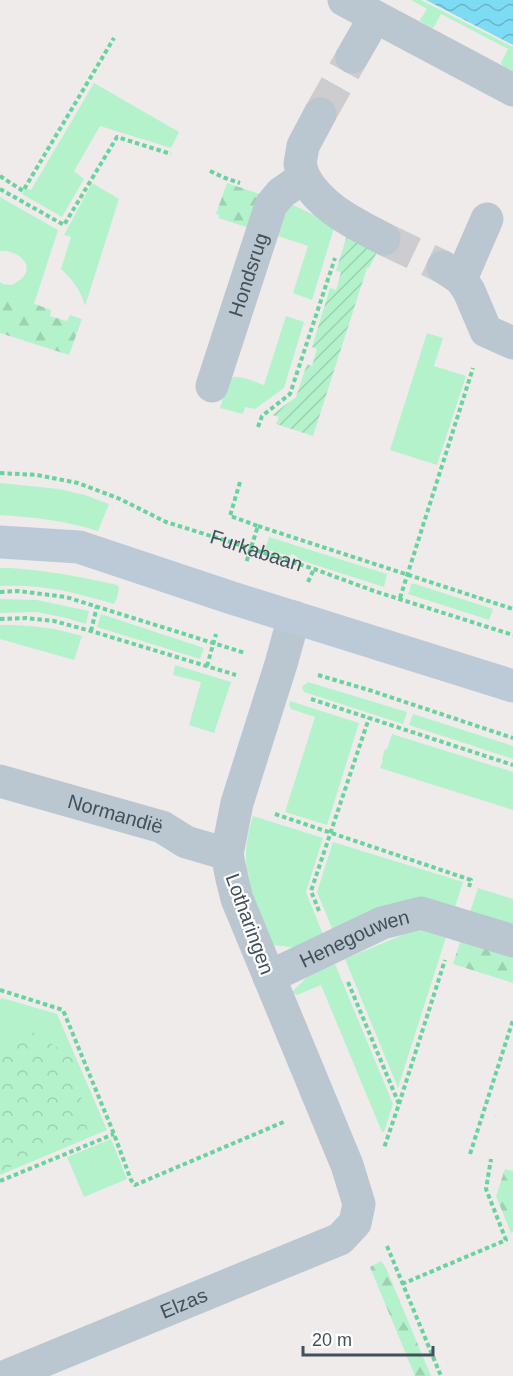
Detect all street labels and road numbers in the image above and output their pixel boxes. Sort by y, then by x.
street label: Hondsrug [224,230,272,319]
street label: Furkabaan [208,525,305,576]
street label: Normandië [65,790,166,838]
street label: Lotharingen [222,871,278,977]
street label: Henegouwen [296,905,412,972]
street label: Elzas [157,1284,210,1323]

